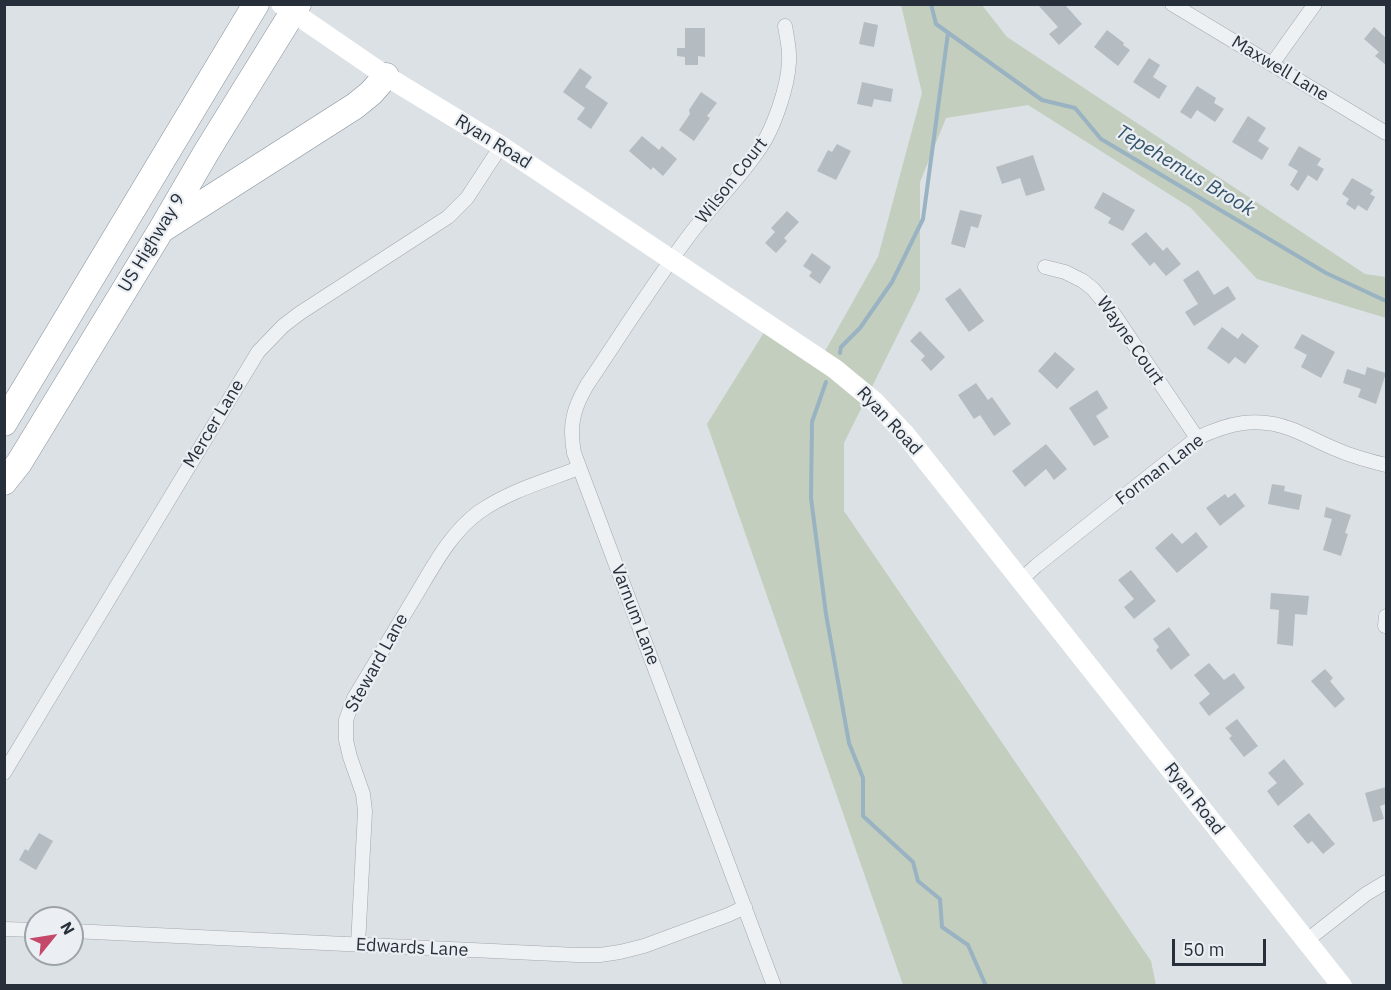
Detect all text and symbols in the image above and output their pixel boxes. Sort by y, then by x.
street label: Maxwell Lane [1227,32,1333,106]
street label: Ryan Road [451,110,535,174]
water label: Tepehemus Brook [1111,120,1259,222]
street label: Wilson Court [692,134,772,228]
street label: US Highway 9 [114,190,190,296]
street label: Wayne Court [1092,293,1168,389]
street label: Mercer Lane [179,376,249,472]
street label: Ryan Road [852,382,926,460]
street label: Forman Lane [1112,430,1208,510]
street label: Varnum Lane [606,562,664,668]
street label: Steward Lane [341,610,413,716]
street label: Ryan Road [1159,759,1229,839]
north arrow [24,906,84,966]
text: N [56,918,79,938]
scale bar [1175,927,1270,965]
street label: Edwards Lane [355,934,469,962]
text: 50 m [1183,938,1225,961]

